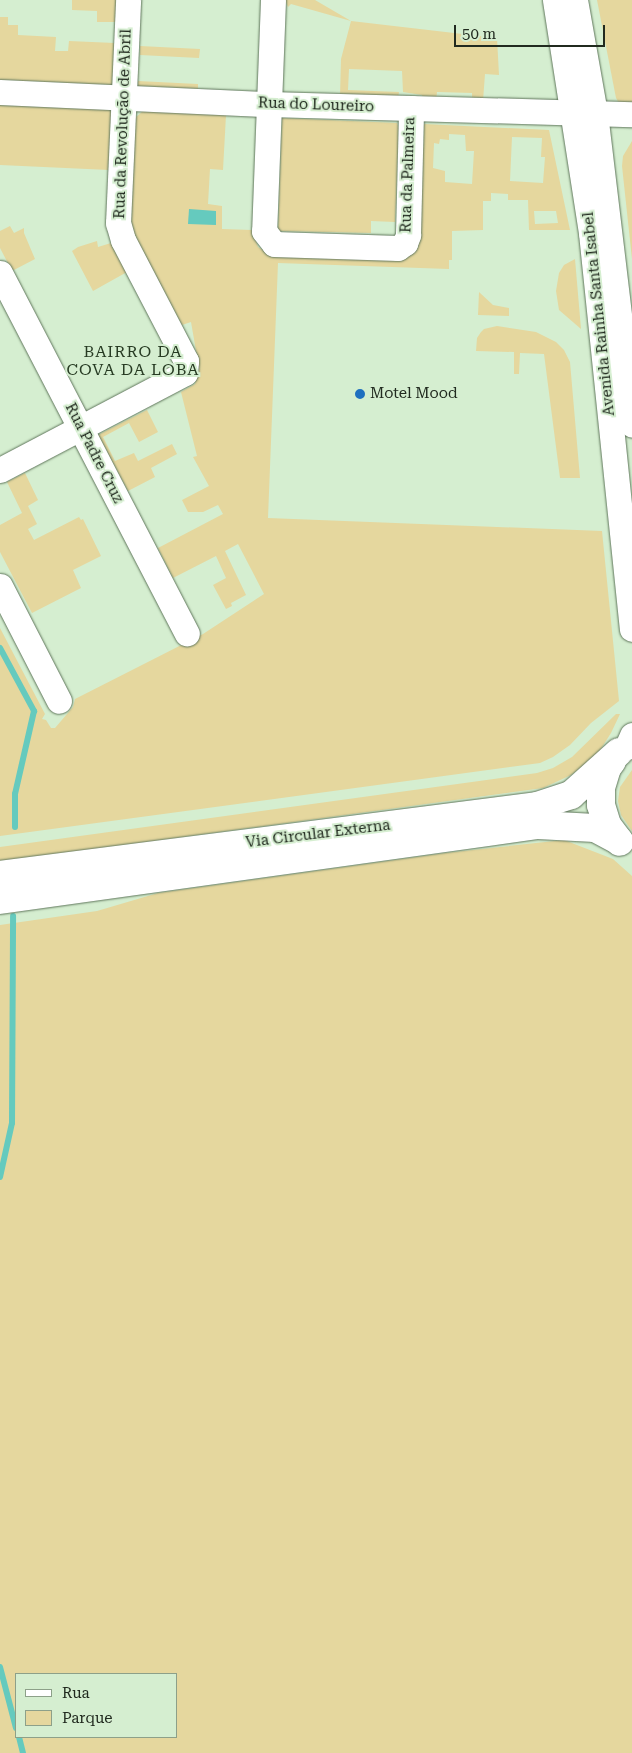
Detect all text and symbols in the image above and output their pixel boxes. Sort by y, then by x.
scale bar [457,15,608,47]
text: 50 m [462,25,496,43]
street label: Rua da Revolução de Abril [111,29,135,219]
street label: Rua do Loureiro [258,94,374,116]
street label: Rua da Palmeira [397,117,419,233]
street label: Avenida Rainha Santa Isabel [579,211,619,417]
district label: BAIRRO DA COVA DA LOBA [65,342,201,380]
place label: Motel Mood [370,385,457,403]
marker: Motel Mood [354,388,366,400]
street label: Rua Padre Cruz [61,400,127,506]
street label: Via Circular Externa [245,816,391,852]
legend [15,1673,178,1738]
text: Rua [62,1684,90,1702]
text: Parque [62,1709,113,1727]

